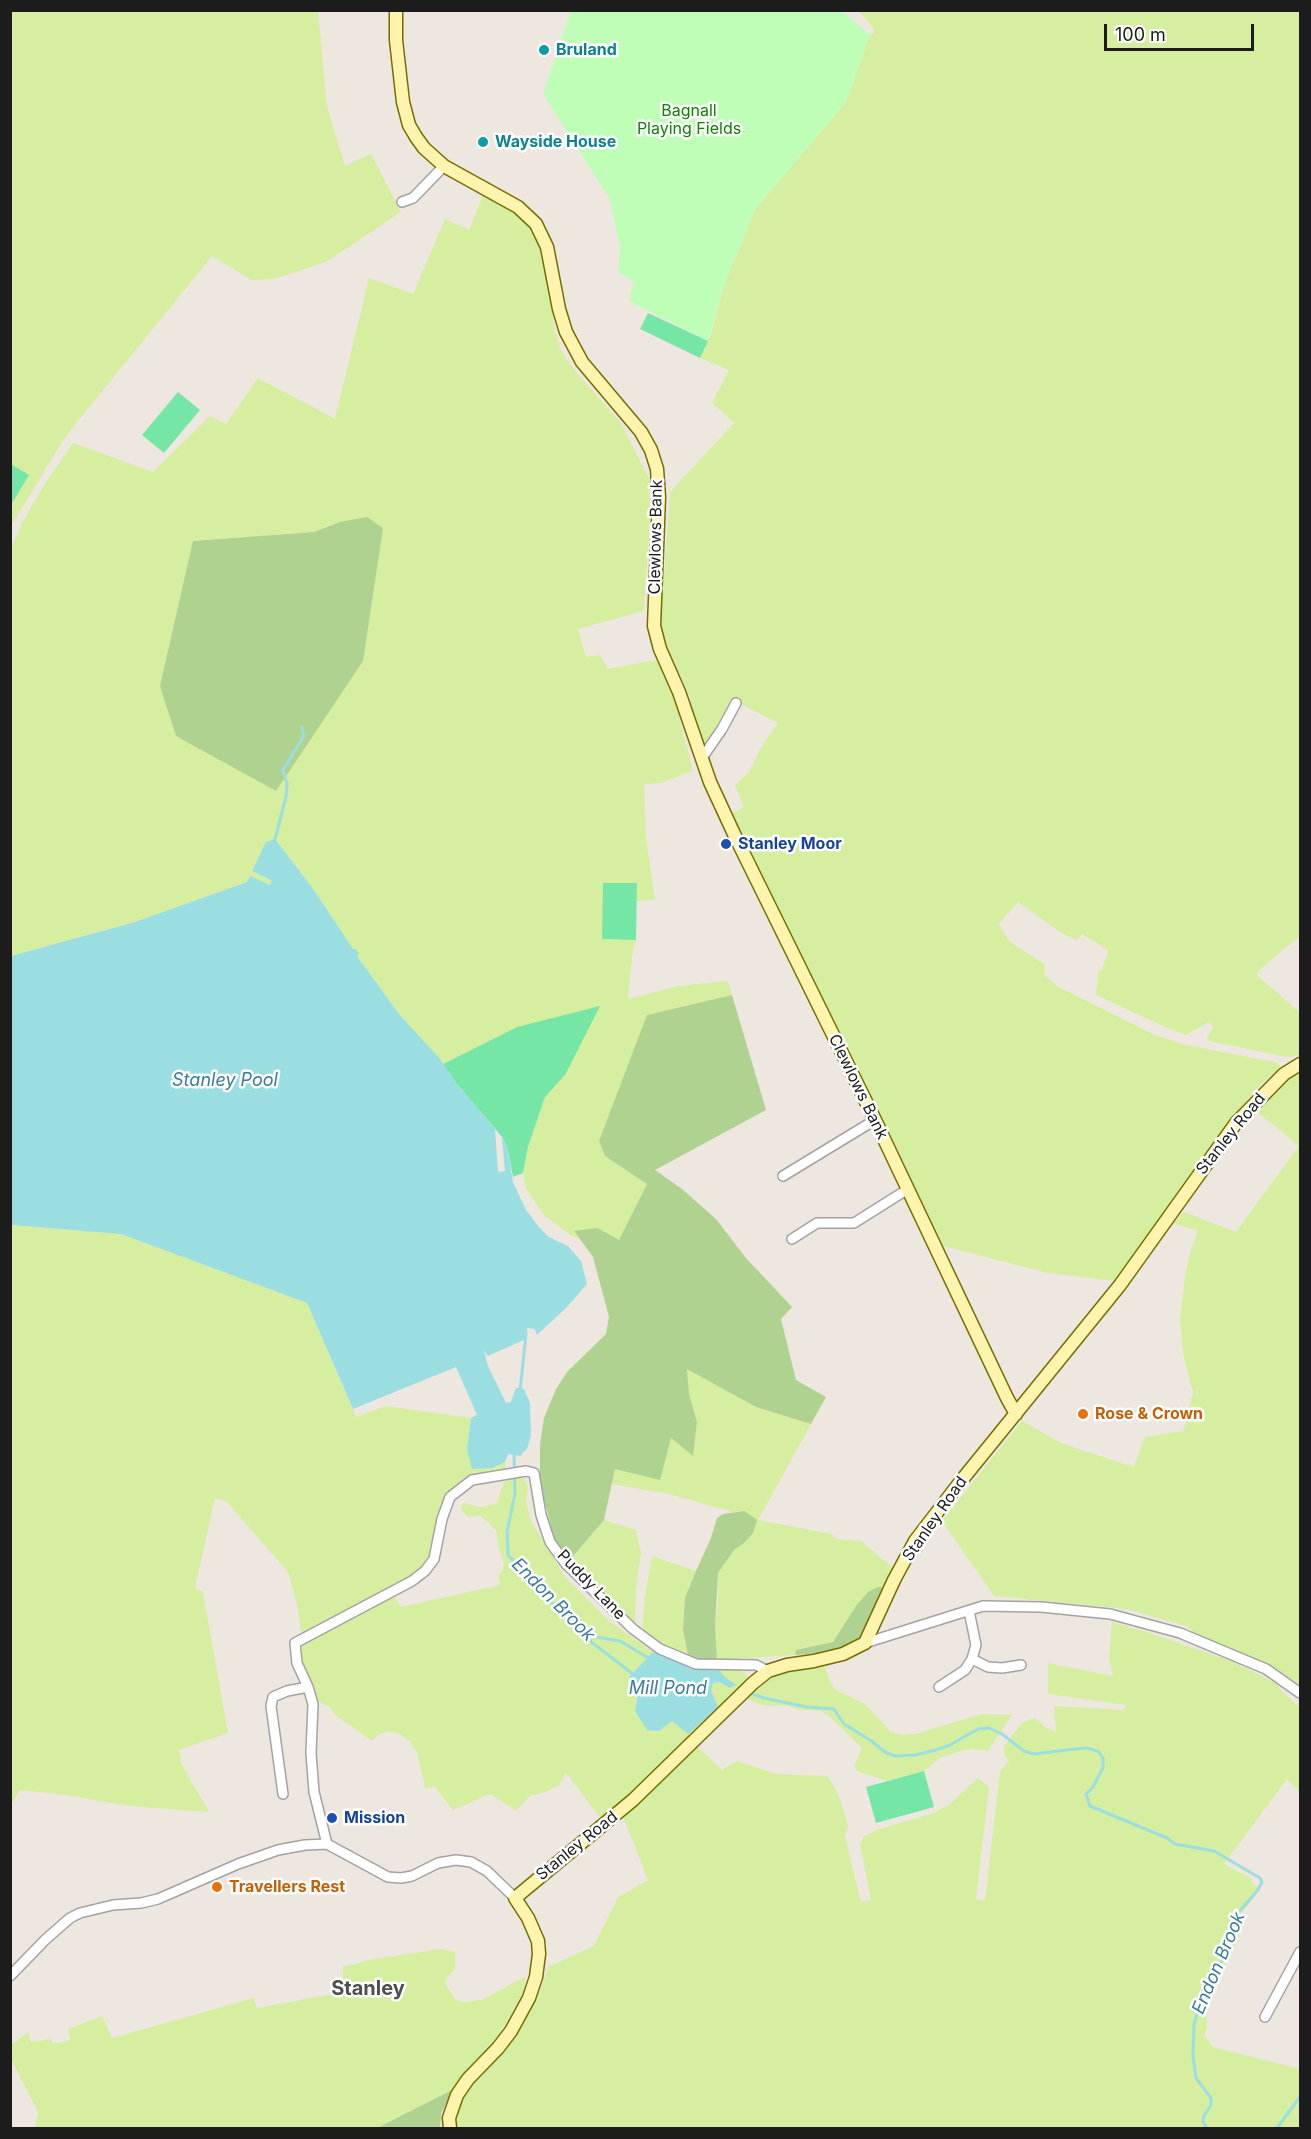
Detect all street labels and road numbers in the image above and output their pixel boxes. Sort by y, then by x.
street label: Clewlows Bank [645,480,667,594]
street label: Clewlows Bank [824,1031,892,1143]
street label: Stanley Road [1192,1089,1270,1179]
street label: Stanley Road [899,1473,971,1565]
street label: Puddy Lane [553,1546,629,1624]
street label: Stanley Road [532,1807,622,1885]

